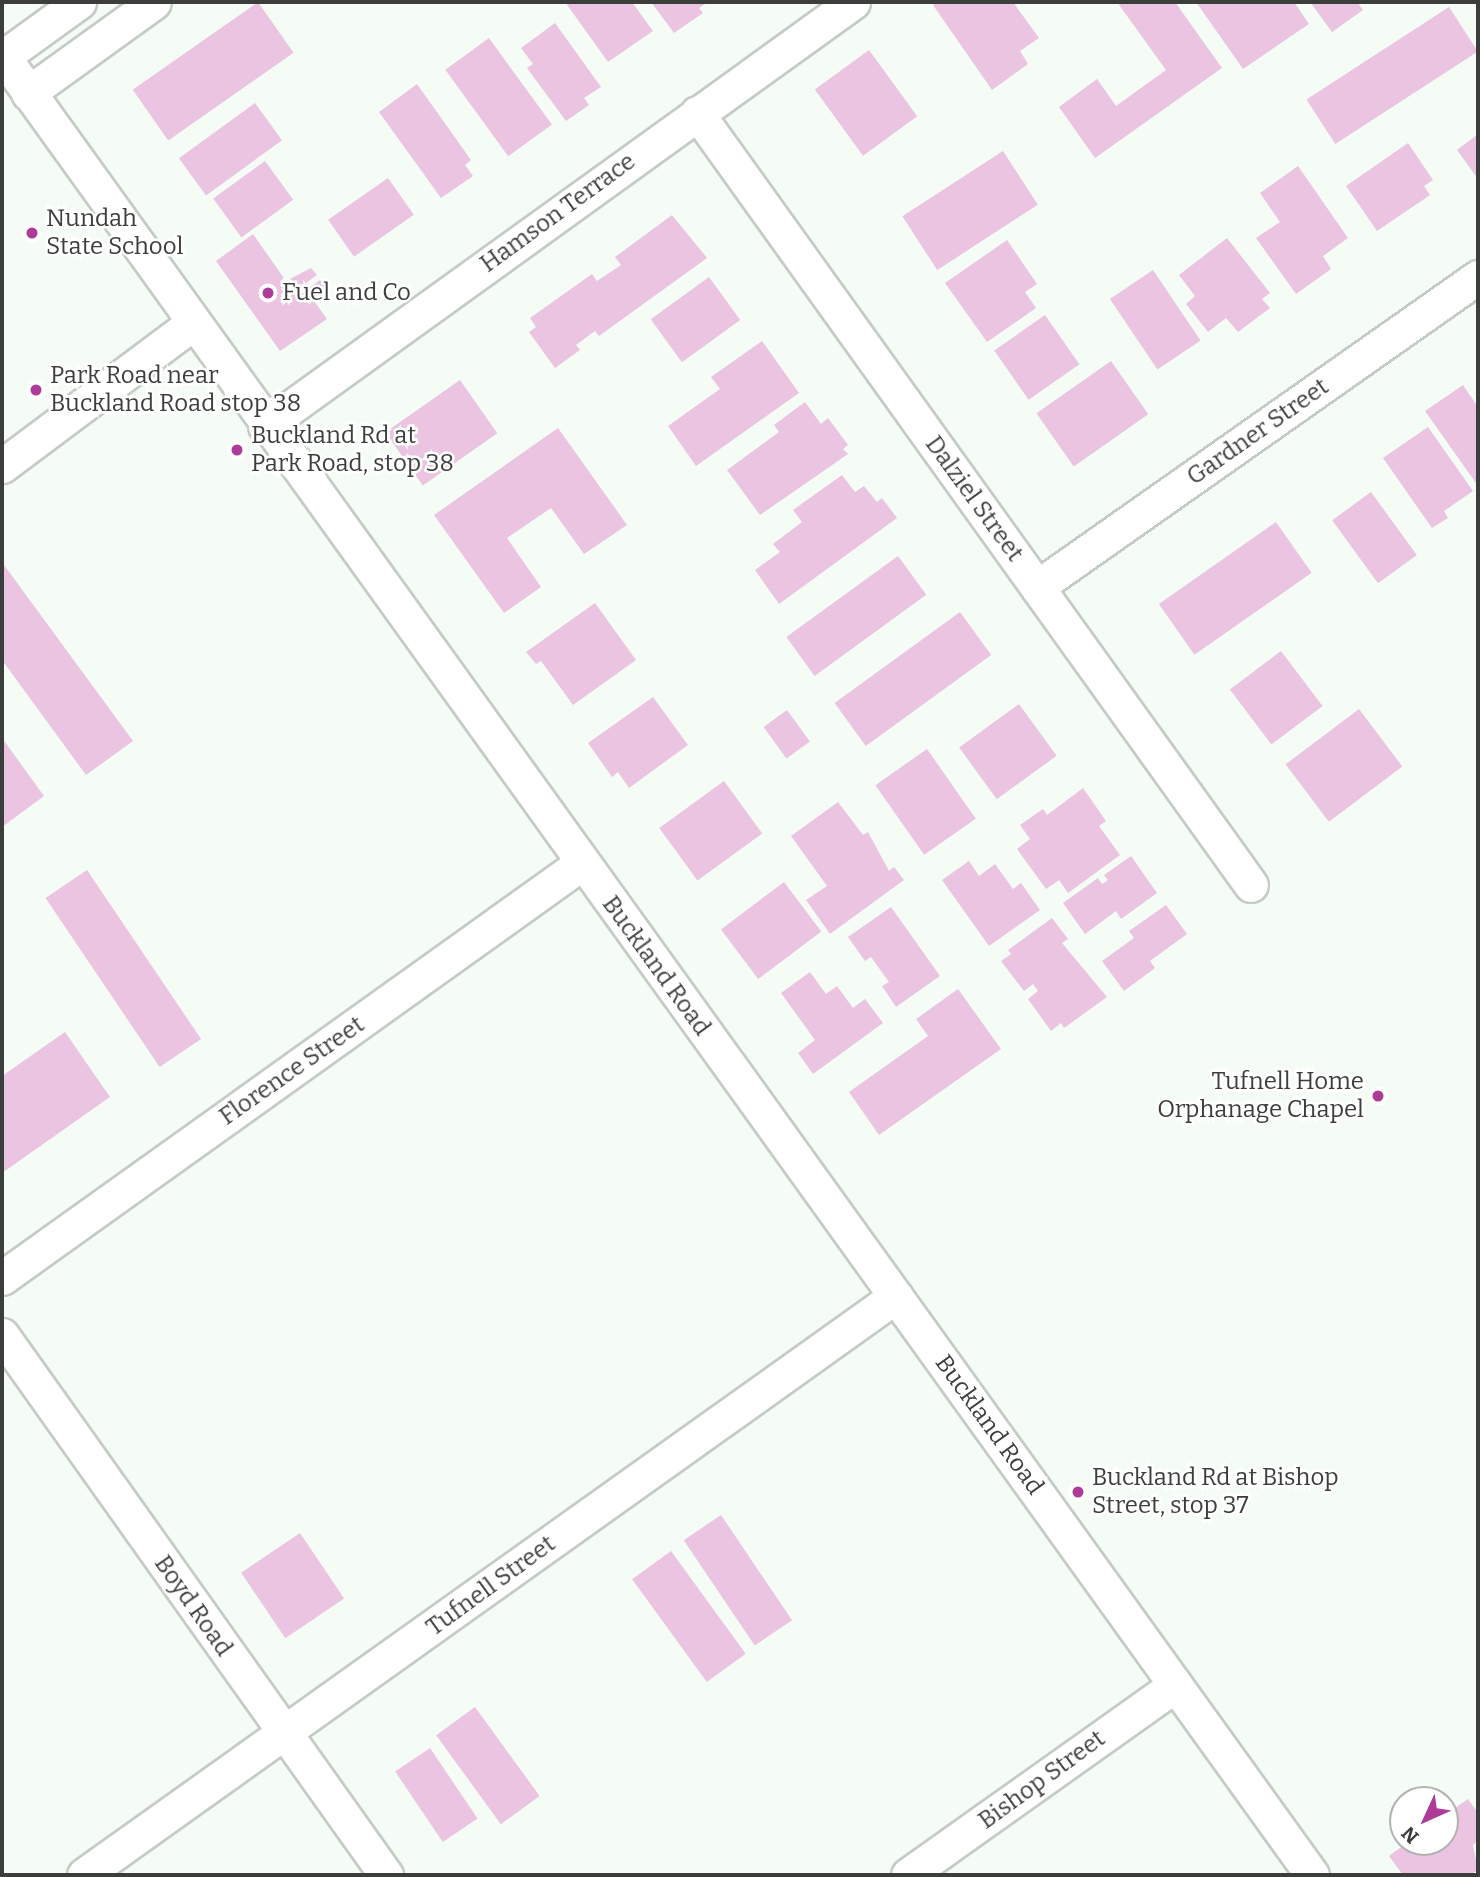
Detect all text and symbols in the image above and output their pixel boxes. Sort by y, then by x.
street label: Hamson Terrace [475,147,641,279]
place label: Nundah State School [46,205,183,261]
marker: Nundah State School [24,225,40,241]
place label: Fuel and Co [282,279,411,307]
marker: Fuel and Co [260,285,276,301]
place label: Park Road near Buckland Road stop 38 [50,362,301,418]
street label: Gardner Street [1182,373,1334,491]
marker: Park Road near Buckland Road stop 38 [28,382,44,398]
place label: Buckland Rd at Park Road, stop 38 [251,422,454,478]
street label: Dalziel Street [919,431,1029,567]
marker: Buckland Rd at Park Road, stop 38 [229,442,245,458]
street label: Buckland Road [596,891,716,1041]
street label: Florence Street [214,1011,370,1131]
place label: Tufnell Home Orphanage Chapel [1157,1068,1364,1124]
marker: Tufnell Home Orphanage Chapel [1370,1088,1386,1104]
street label: Buckland Road [929,1350,1049,1500]
place label: Buckland Rd at Bishop Street, stop 37 [1092,1464,1339,1520]
marker: Buckland Rd at Bishop Street, stop 37 [1070,1484,1086,1500]
street label: Tufnell Street [421,1530,561,1642]
street label: Boyd Road [148,1550,238,1662]
street label: Bishop Street [973,1724,1111,1836]
north arrow [1389,1786,1459,1856]
text: N [1397,1821,1424,1848]

